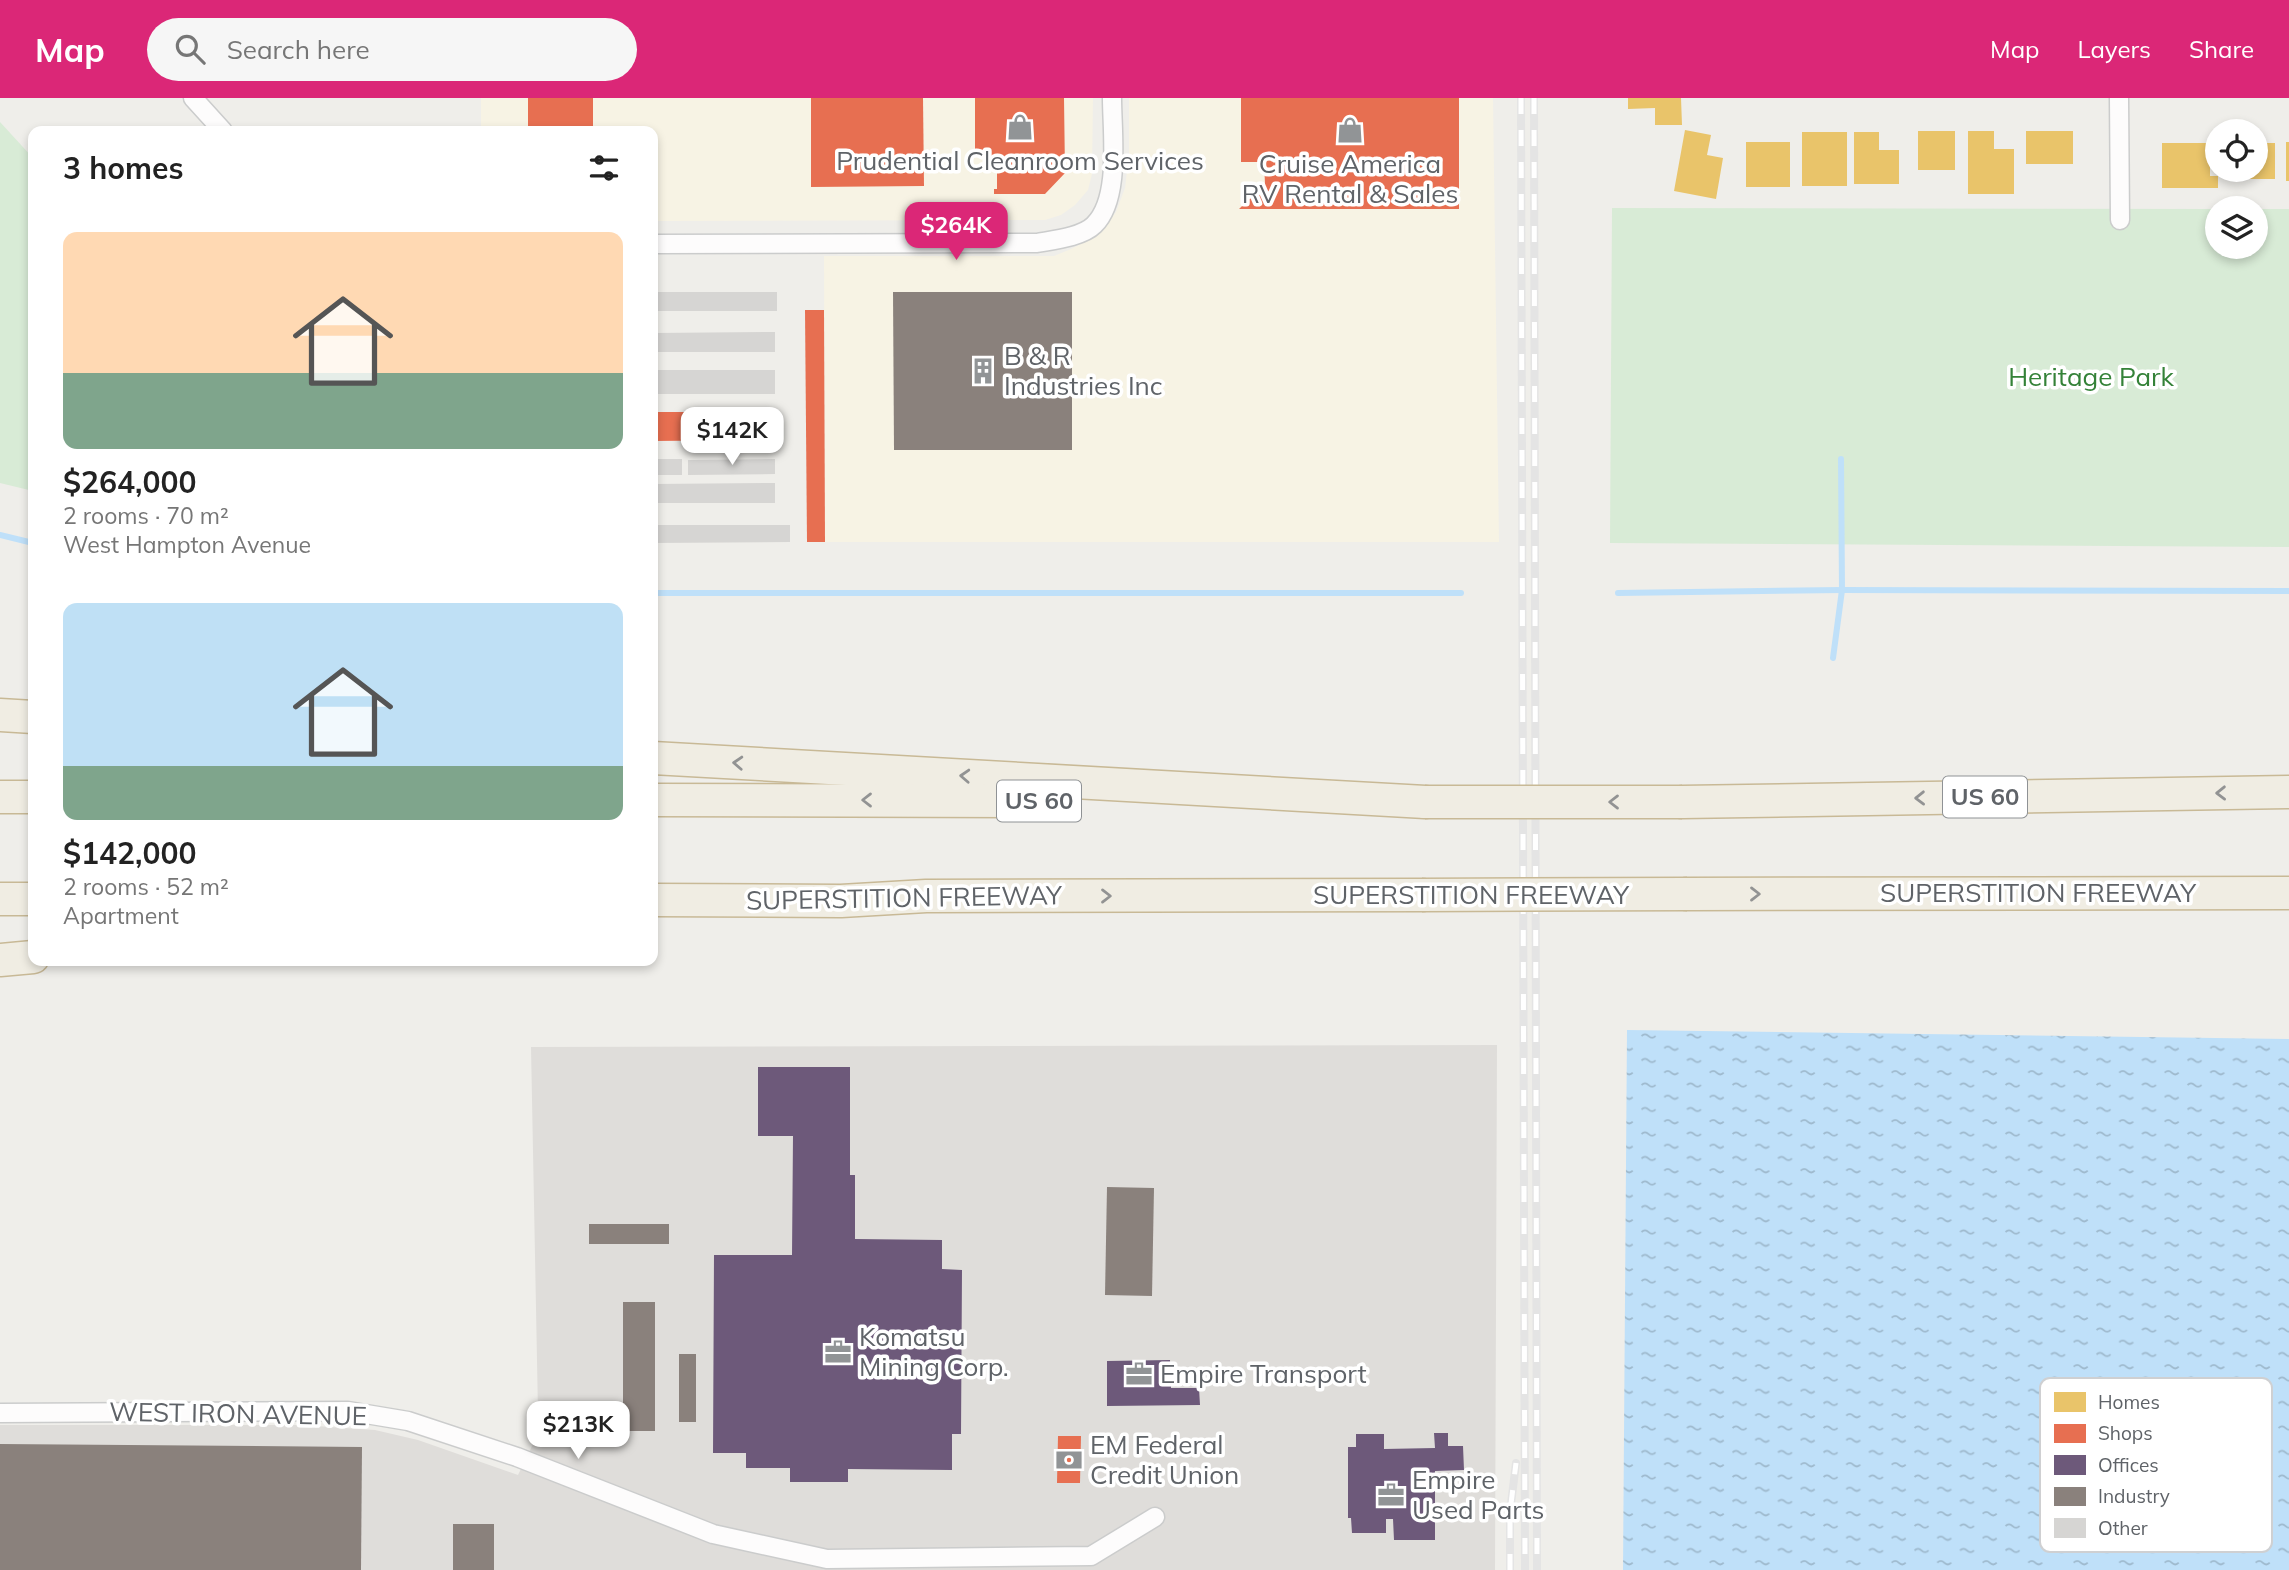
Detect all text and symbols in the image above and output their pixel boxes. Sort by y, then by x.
search box [147,18,637,81]
text: Map [35,29,105,70]
icon: search [171,30,209,68]
text: Search here [227,33,370,66]
text: Map [1990,34,2039,64]
text: Layers [2077,34,2151,64]
text: Share [2189,34,2254,64]
shop icon: Prudential Cleanroom Services [1005,112,1035,142]
shop icon: Cruise America RV Rental & Sales [1335,115,1365,145]
map controls [2205,119,2268,259]
button: locate [2205,119,2268,182]
place label: Prudential Cleanroom Services [836,144,1204,177]
place label: Cruise America RV Rental & Sales [1242,147,1458,210]
text: 3 homes [63,149,184,187]
icon: filters [585,149,623,187]
button: layers [2205,196,2268,259]
pin: $264K [907,202,1005,262]
text: $264K [921,210,991,239]
icon: home [280,278,406,404]
place label: B & R Industries Inc [1004,339,1163,402]
building icon: B & R Industries Inc [968,356,998,386]
park label: Heritage Park [2008,360,2174,393]
pin: $142K [683,408,781,467]
text: $142K [697,415,767,444]
text: $264,000 [63,463,196,501]
text: 2 rooms · 70 m² [63,501,229,530]
text: West Hampton Avenue [63,530,311,559]
icon: home [280,649,406,775]
one-way arrow [732,755,743,770]
one-way arrow [960,769,971,784]
road number: US 60 [1943,776,2027,818]
road number: US 60 [997,780,1081,822]
one-way arrow [2215,786,2226,801]
one-way arrow [1914,791,1925,806]
one-way arrow [861,792,871,808]
one-way arrow [1608,794,1618,810]
text: $142,000 [63,834,196,872]
text: 2 rooms · 52 m² [63,872,229,901]
street label: SUPERSTITION FREEWAY [1880,876,2197,909]
street label: SUPERSTITION FREEWAY [746,878,1063,917]
street label: SUPERSTITION FREEWAY [1313,878,1630,911]
one-way arrow [1750,886,1761,902]
one-way arrow [1101,888,1111,904]
text: Apartment [63,901,179,930]
place label: Komatsu Mining Corp. [859,1320,1009,1383]
office icon: Komatsu Mining Corp. [823,1337,853,1367]
place label: Empire Transport [1160,1357,1367,1390]
office icon: Empire Transport [1124,1359,1154,1389]
legend [2040,1378,2272,1552]
text: Homes [2098,1390,2160,1414]
street label: WEST IRON AVENUE [109,1395,367,1432]
pin: $213K [529,1402,627,1461]
text: $213K [543,1409,613,1438]
text: Shops [2098,1421,2153,1445]
place label: EM Federal Credit Union [1090,1428,1239,1491]
bank icon: EM Federal Credit Union [1054,1445,1084,1475]
text: Offices [2098,1453,2159,1477]
place label: Empire Used Parts [1412,1463,1544,1526]
office icon: Empire Used Parts [1376,1480,1406,1510]
text: Industry [2098,1484,2170,1508]
text: Other [2098,1516,2148,1540]

